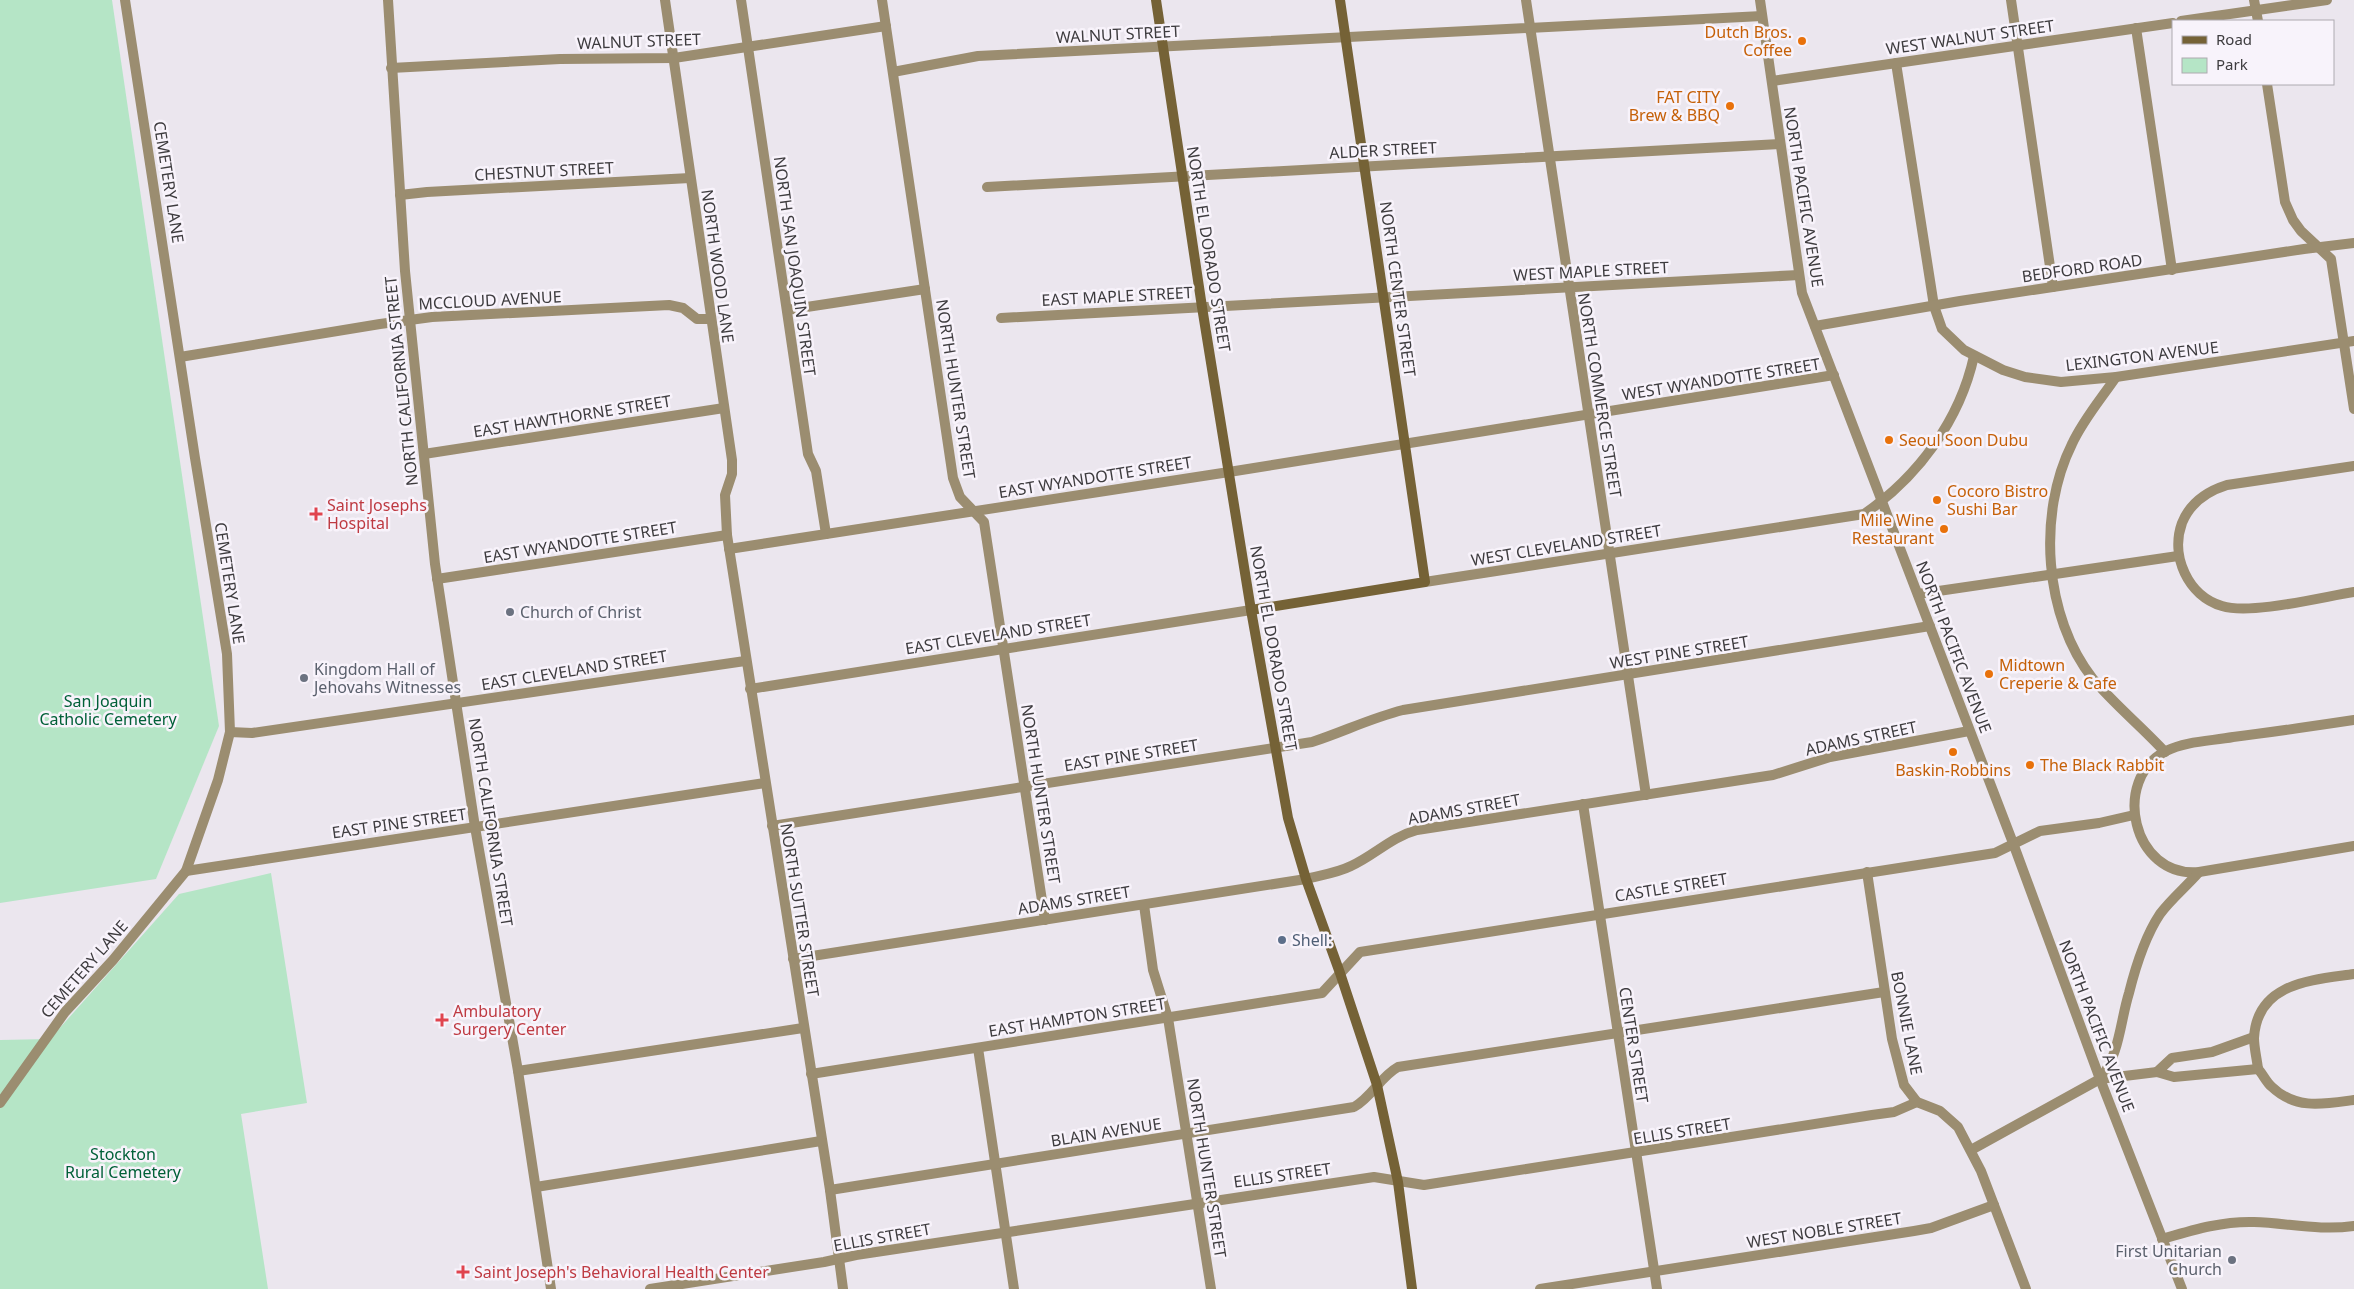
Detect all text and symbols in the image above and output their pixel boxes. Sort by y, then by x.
street label: WEST WALNUT STREET [1884,14,2056,60]
street label: WALNUT STREET [1055,20,1181,48]
legend [2172,20,2334,85]
place label: Dutch Bros. Coffee [1705,21,1792,61]
street label: WALNUT STREET [577,28,701,54]
text: Road [2216,29,2252,49]
marker: Dutch Bros. Coffee [1796,35,1808,47]
text: Park [2216,54,2248,74]
place label: FAT CITY Brew & BBQ [1629,86,1721,126]
marker: FAT CITY Brew & BBQ [1724,100,1736,112]
street label: NORTH PACIFIC AVENUE [1779,105,1829,289]
street label: CEMETERY LANE [149,120,189,244]
street label: ALDER STREET [1329,136,1437,164]
street label: NORTH EL DORADO STREET [1182,145,1236,354]
street label: NORTH SAN JOAQUIN STREET [769,155,821,377]
street label: CHESTNUT STREET [474,156,614,186]
street label: NORTH WOOD LANE [696,188,740,344]
street label: NORTH CENTER STREET [1375,200,1421,378]
street label: BEDFORD ROAD [2020,249,2144,287]
street label: WEST MAPLE STREET [1513,256,1669,286]
street label: NORTH CALIFORNIA STREET [379,275,423,487]
street label: EAST MAPLE STREET [1041,281,1193,311]
street label: MCCLOUD AVENUE [418,285,562,315]
street label: NORTH COMMERCE STREET [1573,291,1627,499]
street label: NORTH HUNTER STREET [931,298,981,480]
street label: LEXINGTON AVENUE [2064,336,2220,376]
street label: WEST WYANDOTTE STREET [1620,352,1822,406]
street label: EAST HAWTHORNE STREET [471,389,673,443]
place label: Seoul Soon Dubu [1899,429,2028,451]
marker: Seoul Soon Dubu [1883,434,1895,446]
street label: EAST WYANDOTTE STREET [997,451,1193,503]
place label: Cocoro Bistro Sushi Bar [1947,480,2048,520]
place label: Saint Josephs Hospital [327,494,427,534]
marker: Cocoro Bistro Sushi Bar [1931,494,1943,506]
marker: Saint Josephs Hospital [309,507,323,521]
place label: Mile Wine Restaurant [1852,509,1934,549]
street label: EAST WYANDOTTE STREET [482,516,678,568]
street label: WEST CLEVELAND STREET [1469,519,1663,571]
street label: CEMETERY LANE [210,521,250,645]
marker: Mile Wine Restaurant [1938,523,1950,535]
street label: NORTH EL DORADO STREET [1245,544,1303,752]
street label: NORTH PACIFIC AVENUE [1911,558,1997,736]
place label: Church of Christ [520,601,642,623]
marker: Church of Christ [504,606,516,618]
street label: EAST CLEVELAND STREET [904,608,1093,660]
street label: WEST PINE STREET [1608,630,1750,674]
street label: EAST CLEVELAND STREET [480,644,669,696]
place label: Midtown Creperie & Cafe [1999,654,2117,694]
place label: Kingdom Hall of Jehovahs Witnesses [312,658,461,698]
marker: Midtown Creperie & Cafe [1983,668,1995,680]
marker: Kingdom Hall of Jehovahs Witnesses [298,672,310,684]
park label: San Joaquin Catholic Cemetery [39,690,177,730]
street label: NORTH HUNTER STREET [1016,703,1066,885]
street label: ADAMS STREET [1803,715,1919,761]
street label: NORTH CALIFORNIA STREET [464,716,518,928]
street label: EAST PINE STREET [1062,734,1200,776]
marker: Baskin-Robbins [1947,746,1959,758]
place label: The Black Rabbit [2040,754,2165,776]
place label: Baskin-Robbins [1895,759,2011,781]
marker: The Black Rabbit [2024,759,2036,771]
street label: ADAMS STREET [1406,788,1522,830]
street label: EAST PINE STREET [330,803,468,843]
street label: NORTH SUTTER STREET [775,822,825,998]
street label: CASTLE STREET [1613,867,1729,907]
street label: ADAMS STREET [1016,880,1132,920]
street label: CEMETERY LANE [35,915,133,1023]
place label: Shell: [1292,929,1332,951]
marker: Shell: [1276,934,1288,946]
street label: NORTH PACIFIC AVENUE [2054,937,2140,1115]
street label: BONNIE LANE [1886,969,1928,1077]
street label: CENTER STREET [1614,985,1654,1105]
street label: EAST HAMPTON STREET [987,992,1167,1042]
place label: Ambulatory Surgery Center [453,1000,567,1040]
marker: Ambulatory Surgery Center [435,1013,449,1027]
street label: NORTH HUNTER STREET [1182,1077,1232,1259]
street label: BLAIN AVENUE [1049,1112,1163,1152]
street label: ELLIS STREET [1632,1112,1732,1150]
park label: Stockton Rural Cemetery [65,1143,182,1183]
street label: ELLIS STREET [1232,1157,1332,1193]
street label: WEST NOBLE STREET [1745,1207,1903,1253]
street label: ELLIS STREET [832,1218,932,1256]
place label: First Unitarian Church [2115,1240,2222,1280]
marker: First Unitarian Church [2226,1254,2238,1266]
place label: Saint Joseph's Behavioral Health Center [474,1261,769,1283]
marker: Saint Joseph's Behavioral Health Center [456,1265,470,1279]

